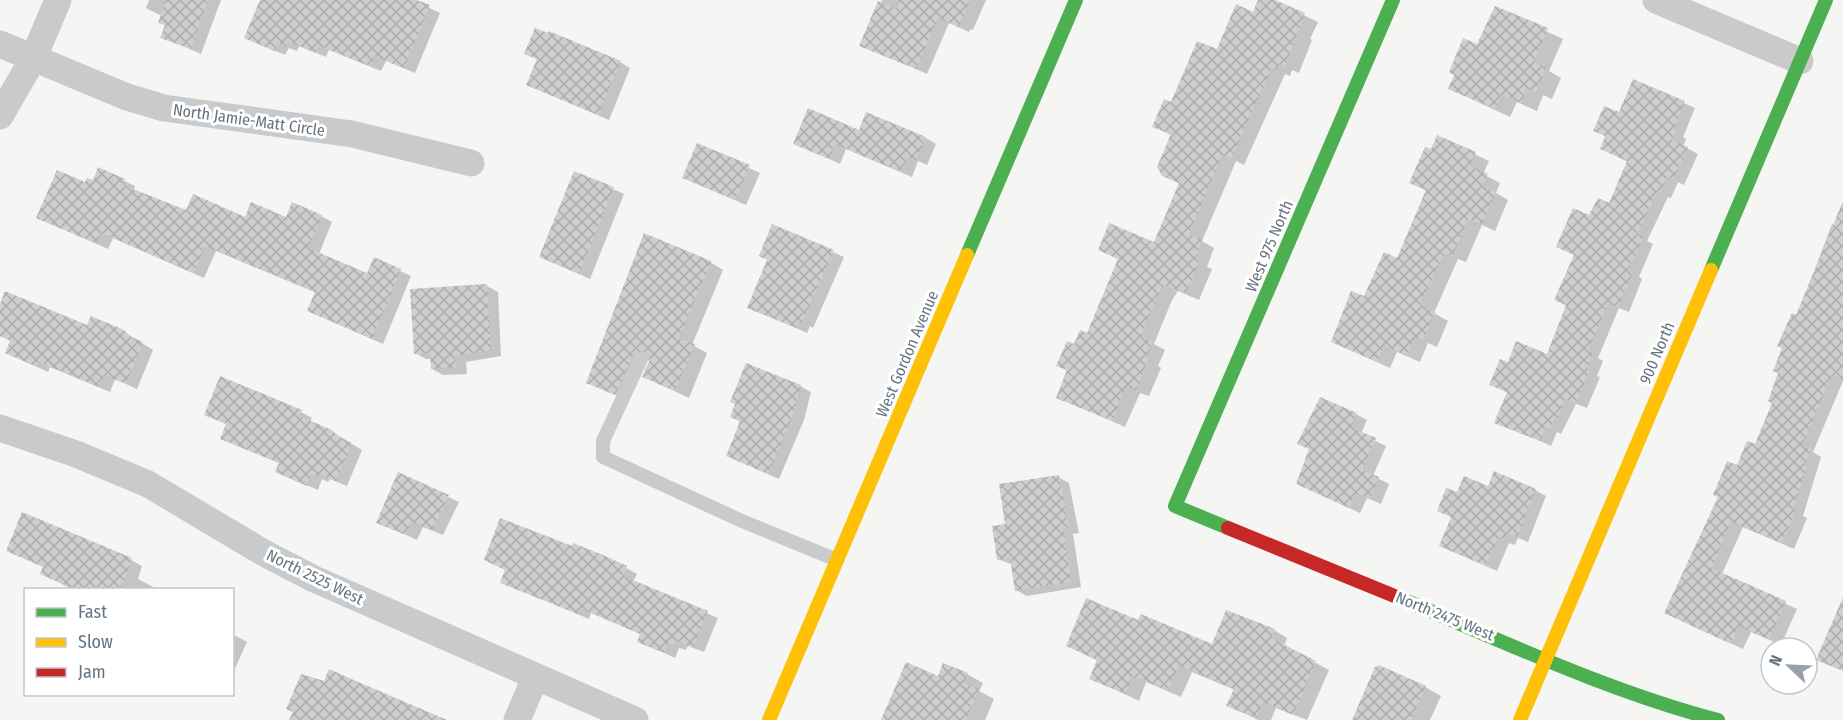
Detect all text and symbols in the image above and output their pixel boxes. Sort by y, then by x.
street label: North Jamie-Matt Circle [172,100,326,140]
street label: West 975 North [1241,197,1297,295]
street label: West Gordon Avenue [872,288,942,420]
street label: 900 North [1635,319,1679,387]
street label: North 2525 West [263,545,367,609]
legend [24,588,234,696]
street label: North 2475 West [1393,588,1498,645]
text: Fast [78,601,107,623]
text: Slow [78,631,113,653]
north arrow [1759,636,1819,696]
text: N [1765,652,1786,668]
text: Jam [78,661,106,683]

